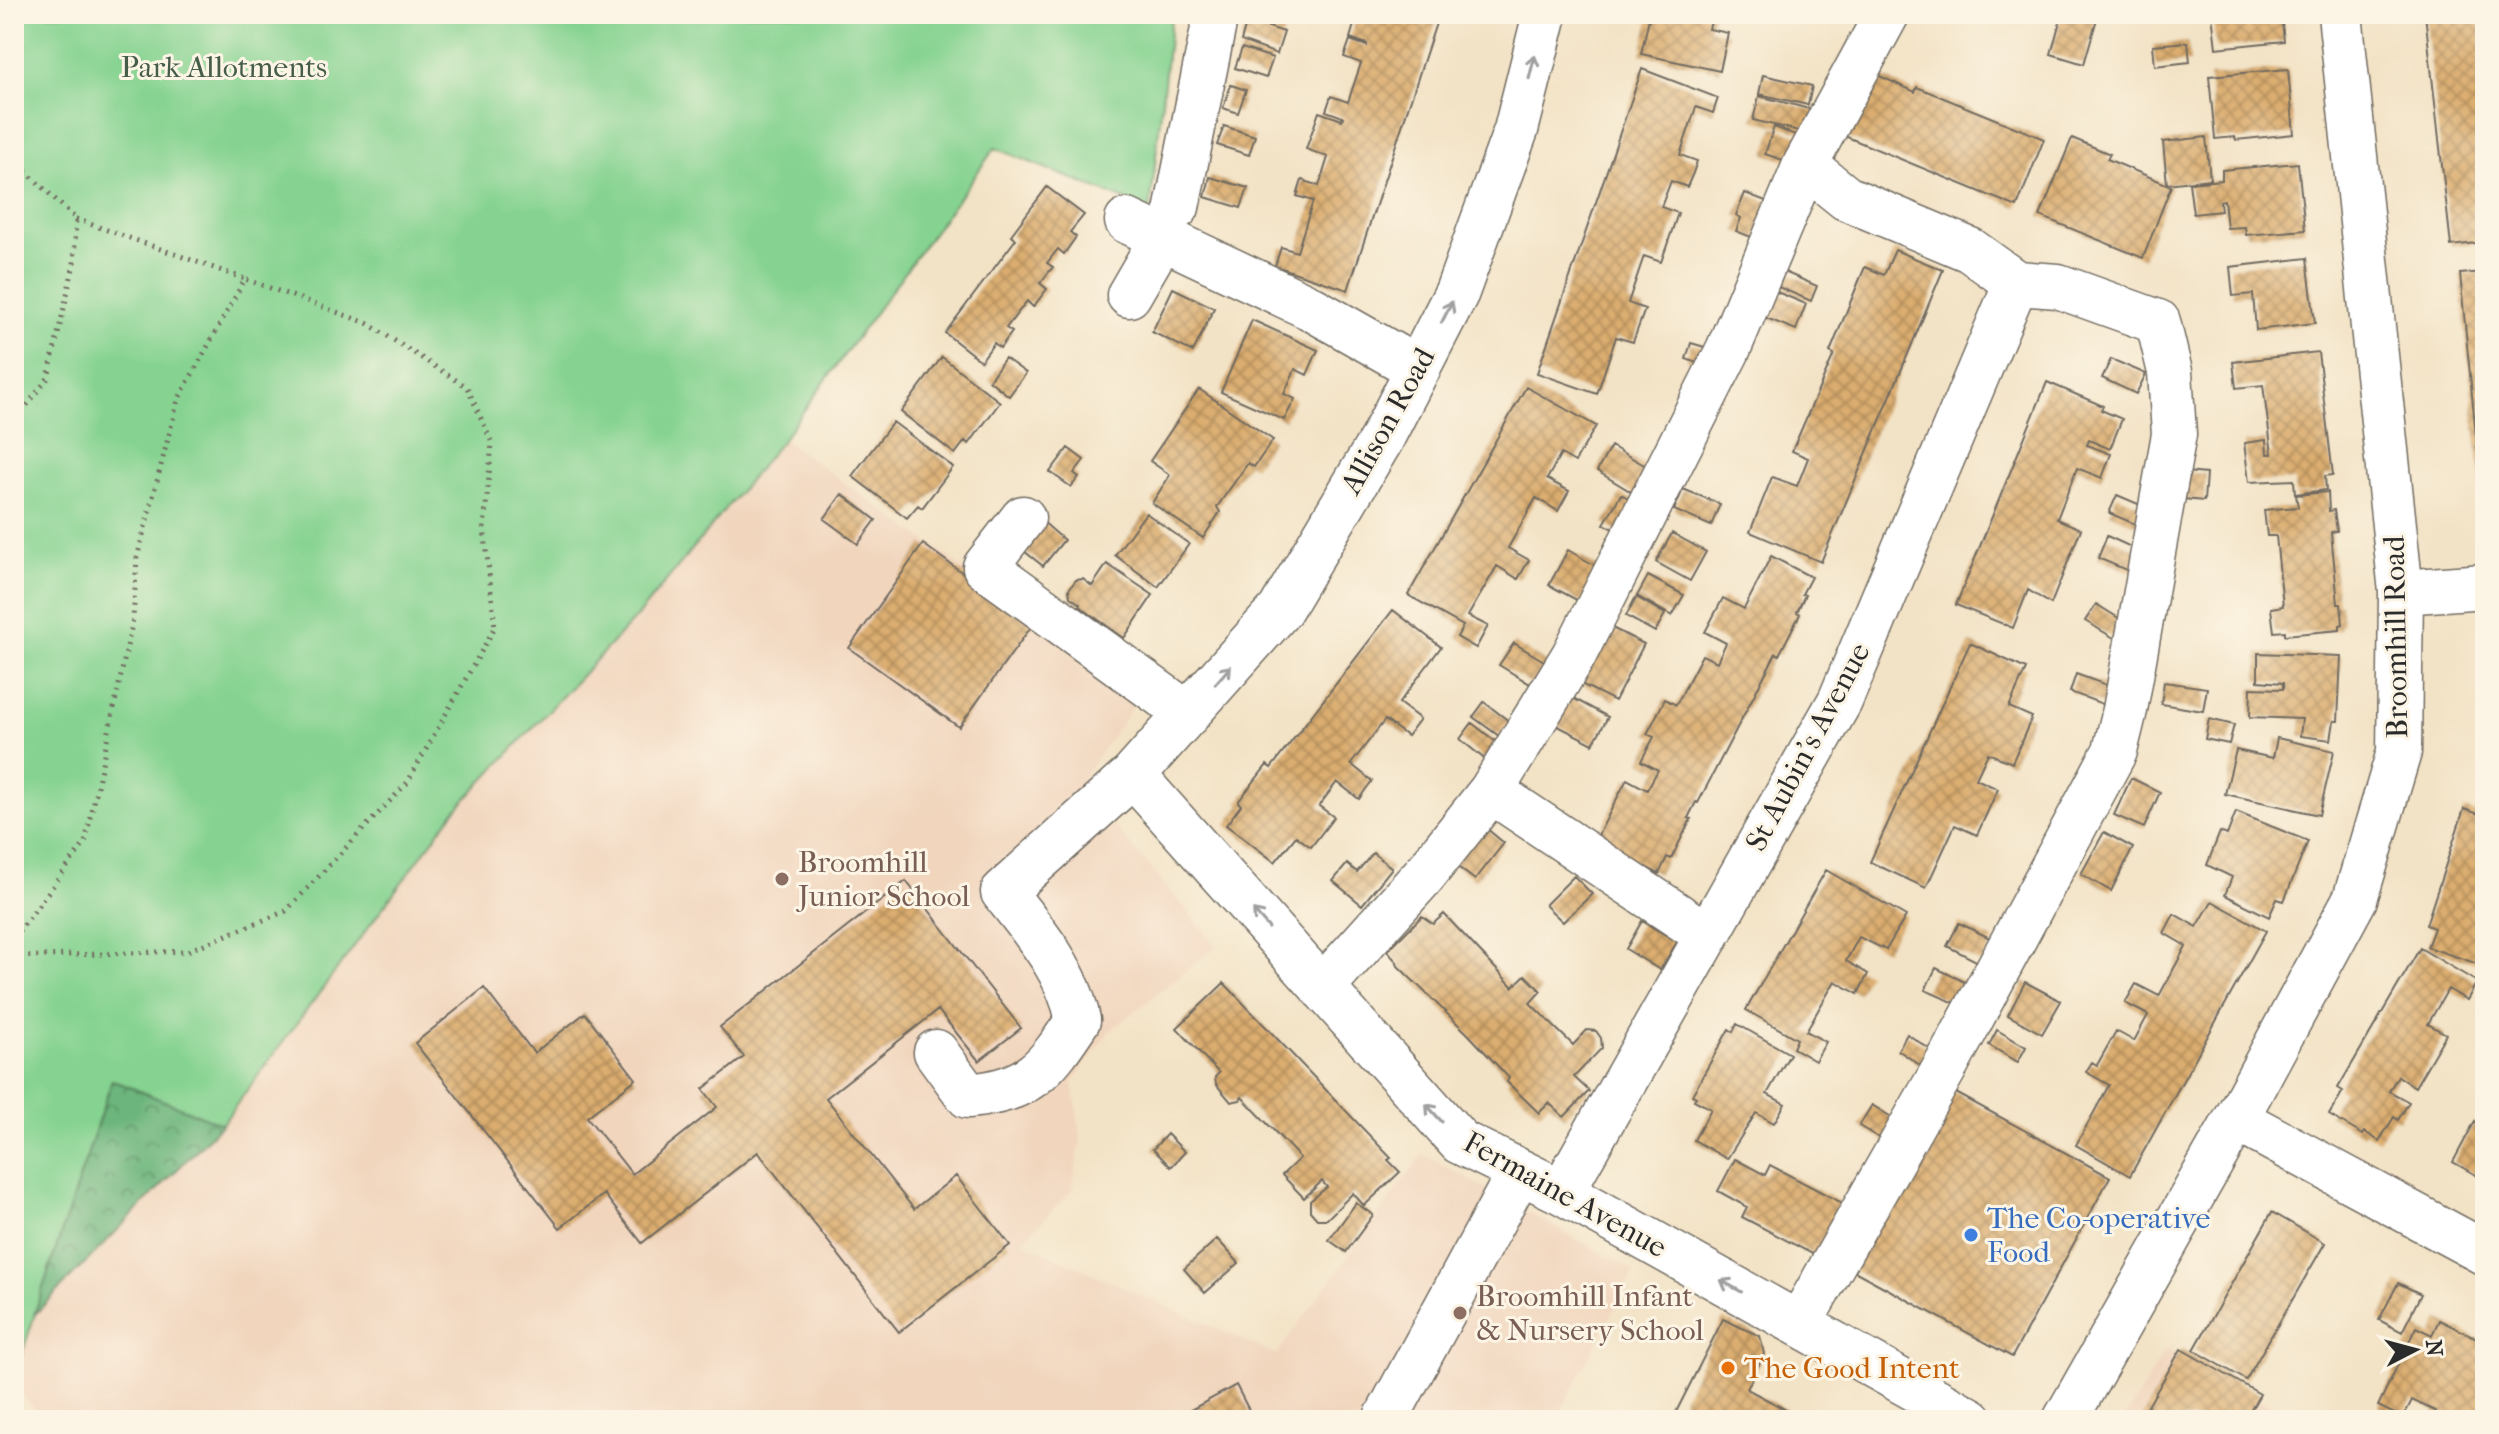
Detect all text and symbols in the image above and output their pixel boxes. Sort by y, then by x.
park label: Park Allotments [121,50,327,85]
one-way arrow [1525,54,1540,80]
one-way arrow [1440,301,1455,325]
street label: Allison Road [1333,341,1443,501]
street label: Broomhill Road [2377,535,2415,739]
street label: St Aubin's Avenue [1738,637,1878,857]
one-way arrow [1214,665,1232,685]
place label: Broomhill Junior School [796,845,970,914]
marker: Broomhill Junior School [773,870,791,888]
one-way arrow [1252,909,1270,929]
one-way arrow [1425,1103,1443,1123]
street label: Fermaine Avenue [1457,1125,1673,1265]
place label: The Co-operative Food [1987,1201,2210,1270]
marker: The Co-operative Food [1962,1226,1980,1244]
one-way arrow [1720,1278,1743,1294]
place label: Broomhill Infant & Nursery School [1476,1279,1704,1348]
marker: Broomhill Infant & Nursery School [1451,1304,1469,1322]
north arrow [2375,1310,2455,1390]
text: N [2420,1338,2448,1358]
place label: The Good Intent [1744,1351,1960,1386]
marker: The Good Intent [1719,1359,1737,1377]

